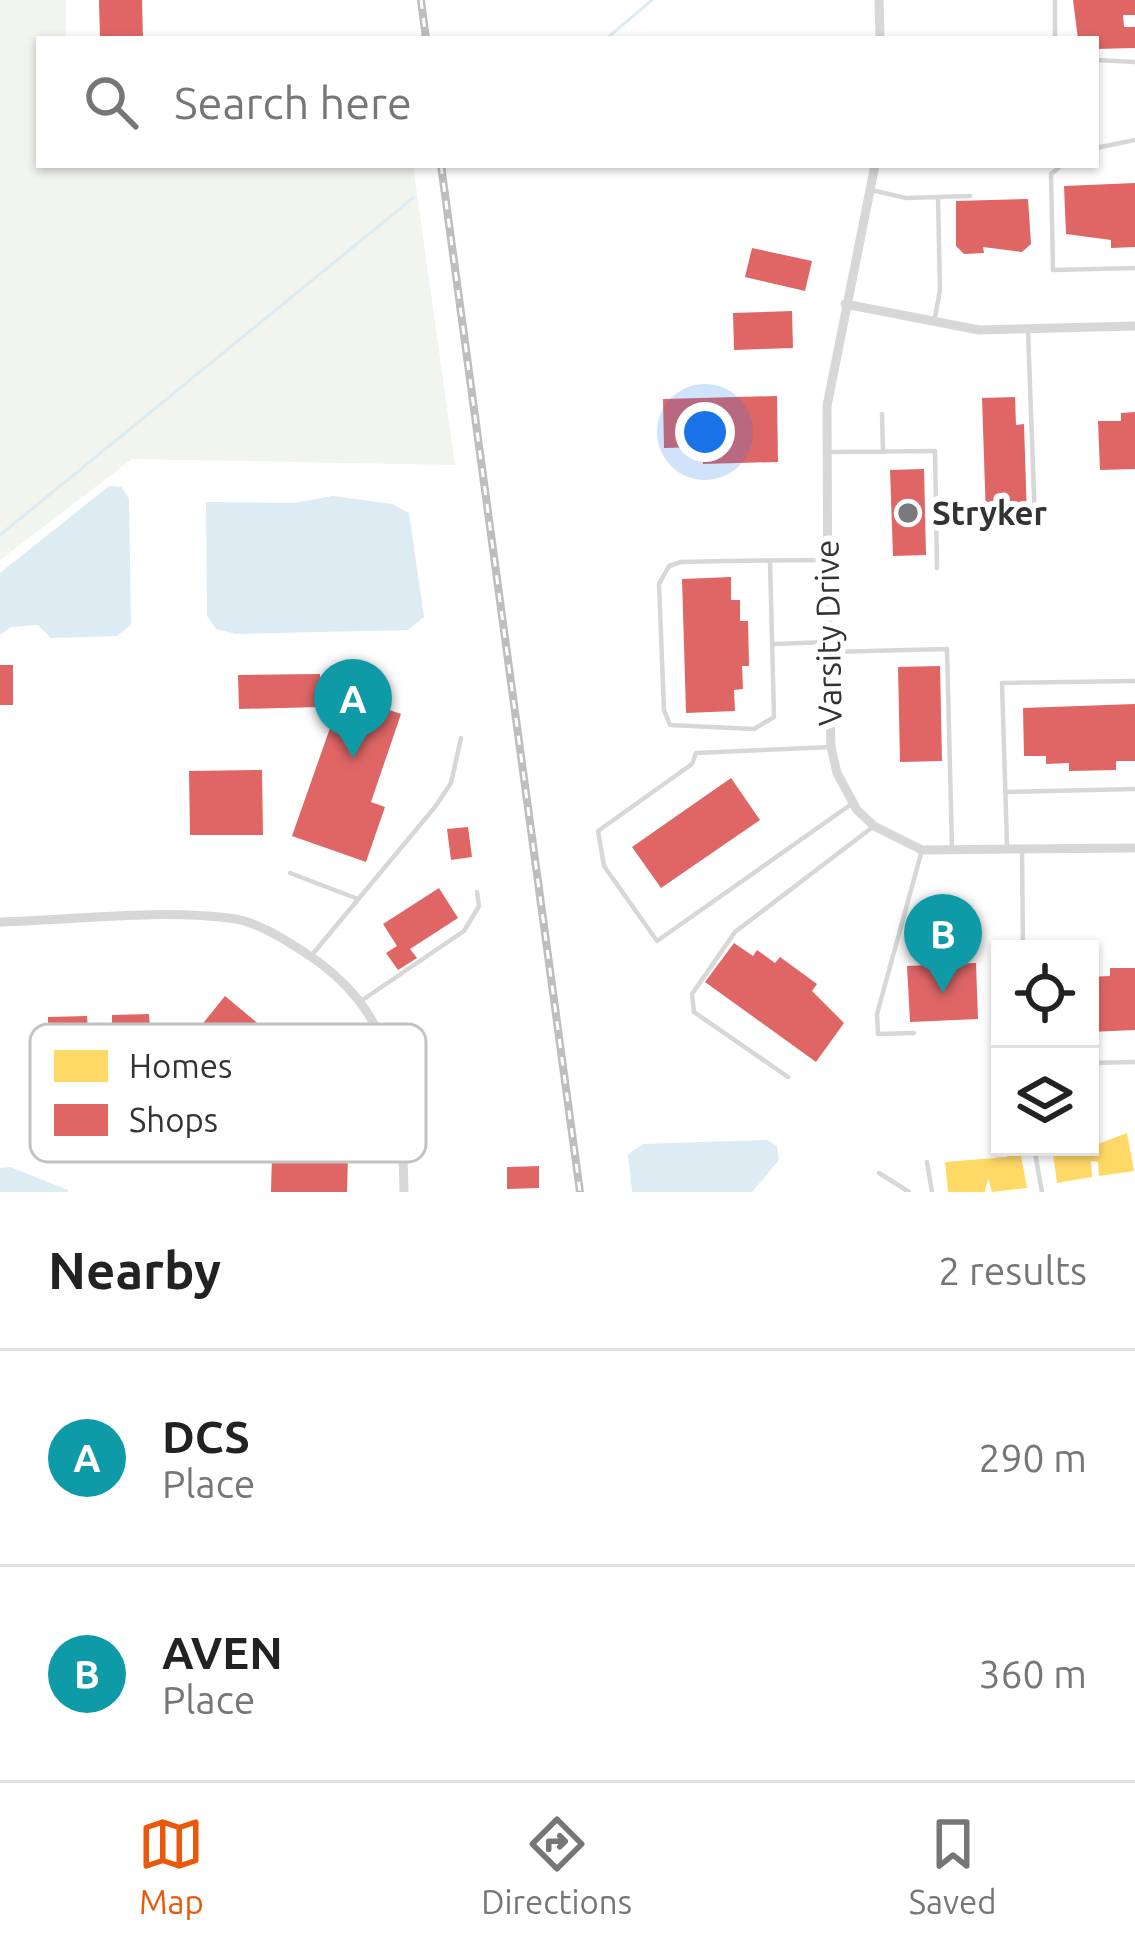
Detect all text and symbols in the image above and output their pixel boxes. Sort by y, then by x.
search box [36,36,1099,168]
icon: search [78,69,144,135]
text: Search here [174,77,412,128]
your location [675,402,735,462]
place label: Stryker [932,494,1047,531]
marker: Stryker [895,500,921,526]
street label: Varsity Drive [807,539,848,727]
pin: A [314,659,392,758]
pin: B [904,894,982,993]
map controls [991,940,1099,1156]
button: locate [991,940,1099,1048]
legend [30,1024,426,1162]
text: Homes [129,1047,232,1084]
button: layers [991,1048,1099,1156]
text: Shops [129,1101,218,1138]
text: Nearby [48,1241,221,1299]
text: 2 results [938,1249,1087,1292]
text: DCS [162,1411,250,1462]
text: A [73,1436,101,1479]
text: 290 m [978,1436,1087,1479]
text: Place [162,1462,255,1505]
text: AVEN [162,1627,283,1678]
text: B [74,1652,100,1695]
text: 360 m [978,1652,1087,1695]
text: Place [162,1678,255,1721]
tab: Map [138,1811,204,1920]
tab: Directions [481,1811,632,1920]
tab: Saved [909,1811,997,1920]

